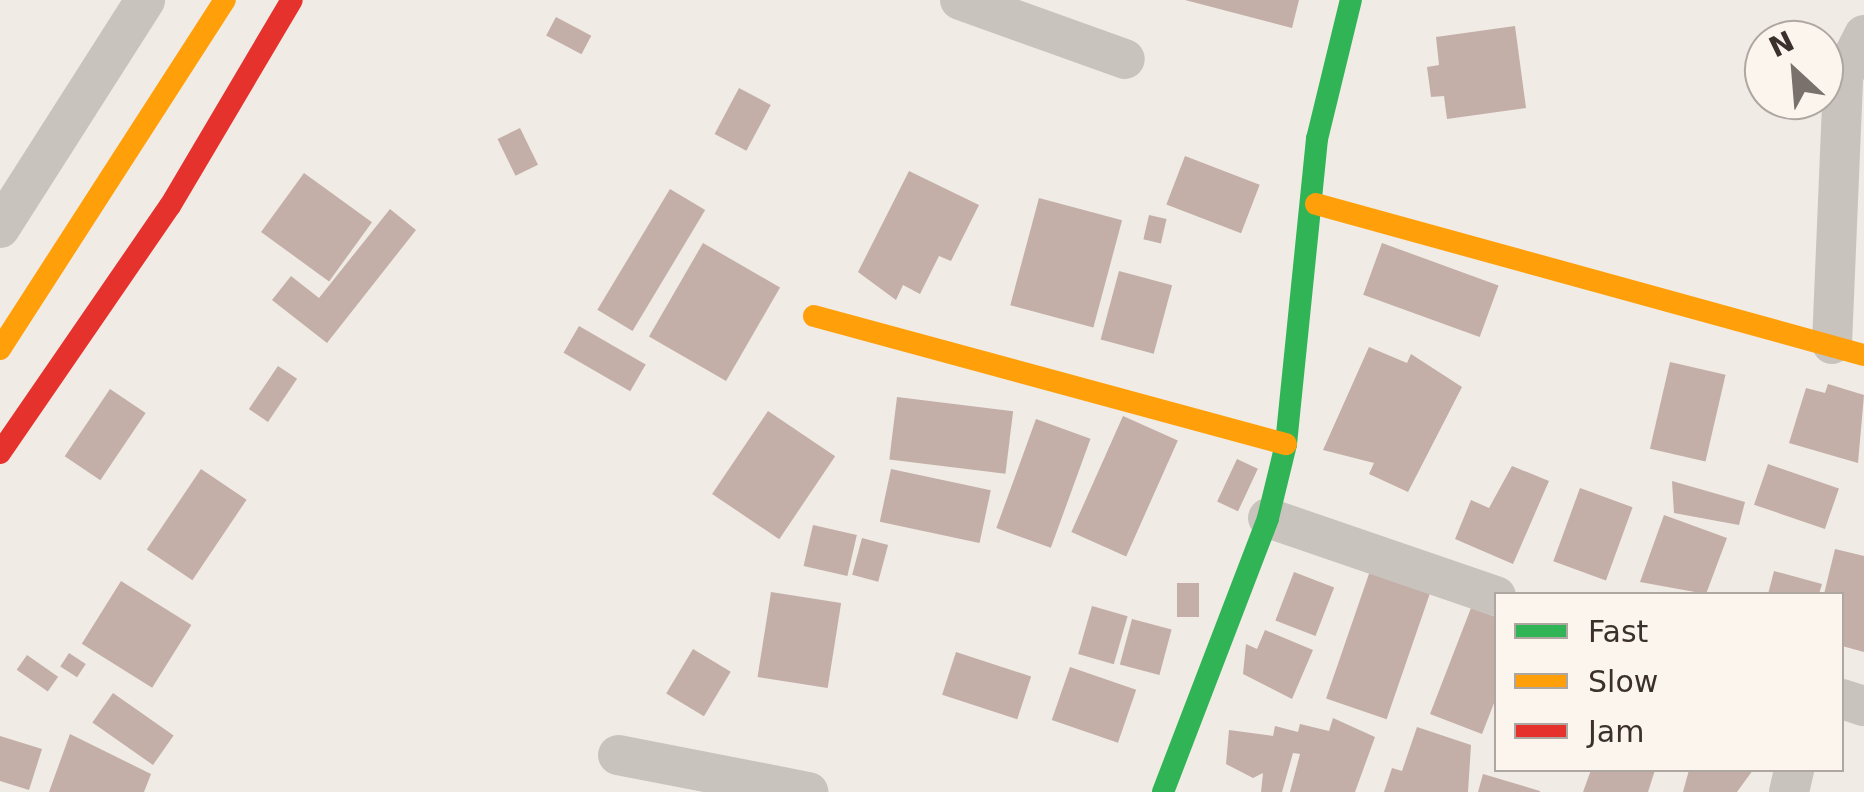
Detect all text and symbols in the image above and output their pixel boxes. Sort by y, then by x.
north arrow [1744,20,1844,120]
text: N [1764,24,1799,64]
legend [1494,592,1844,772]
text: Fast [1588,614,1648,649]
text: Slow [1588,664,1658,699]
text: Jam [1588,714,1644,749]

